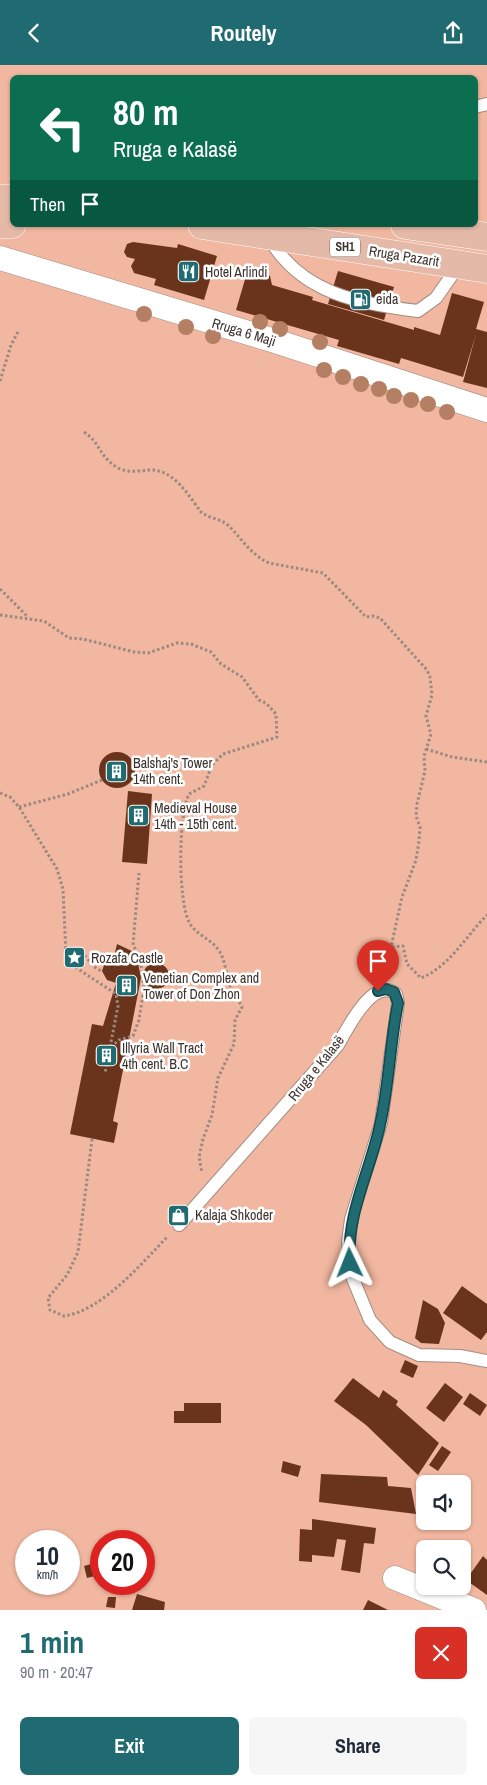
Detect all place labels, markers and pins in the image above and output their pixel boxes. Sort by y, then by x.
restaurant icon: Hotel Arlindi [177,260,201,284]
place label: Hotel Arlindi [205,263,268,281]
fuel station icon: eida [348,287,372,311]
place label: eida [376,290,399,308]
place label: Balshaj's Tower 14th cent. [133,754,212,788]
building icon: Balshaj's Tower 14th cent. [105,759,129,783]
place label: Medieval House 14th - 15th cent. [154,799,237,833]
building icon: Medieval House 14th - 15th cent. [126,804,150,828]
pin [357,940,399,991]
place icon: Rozafa Castle [63,946,87,970]
place label: Rozafa Castle [91,949,163,967]
place label: Venetian Complex and Tower of Don Zhon [143,969,259,1003]
building icon: Venetian Complex and Tower of Don Zhon [115,974,139,998]
place label: Illyria Wall Tract 4th cent. B.C [122,1039,203,1073]
building icon: Illyria Wall Tract 4th cent. B.C [94,1044,118,1068]
shop icon: Kalaja Shkoder [167,1203,191,1227]
place label: Kalaja Shkoder [195,1206,273,1224]

